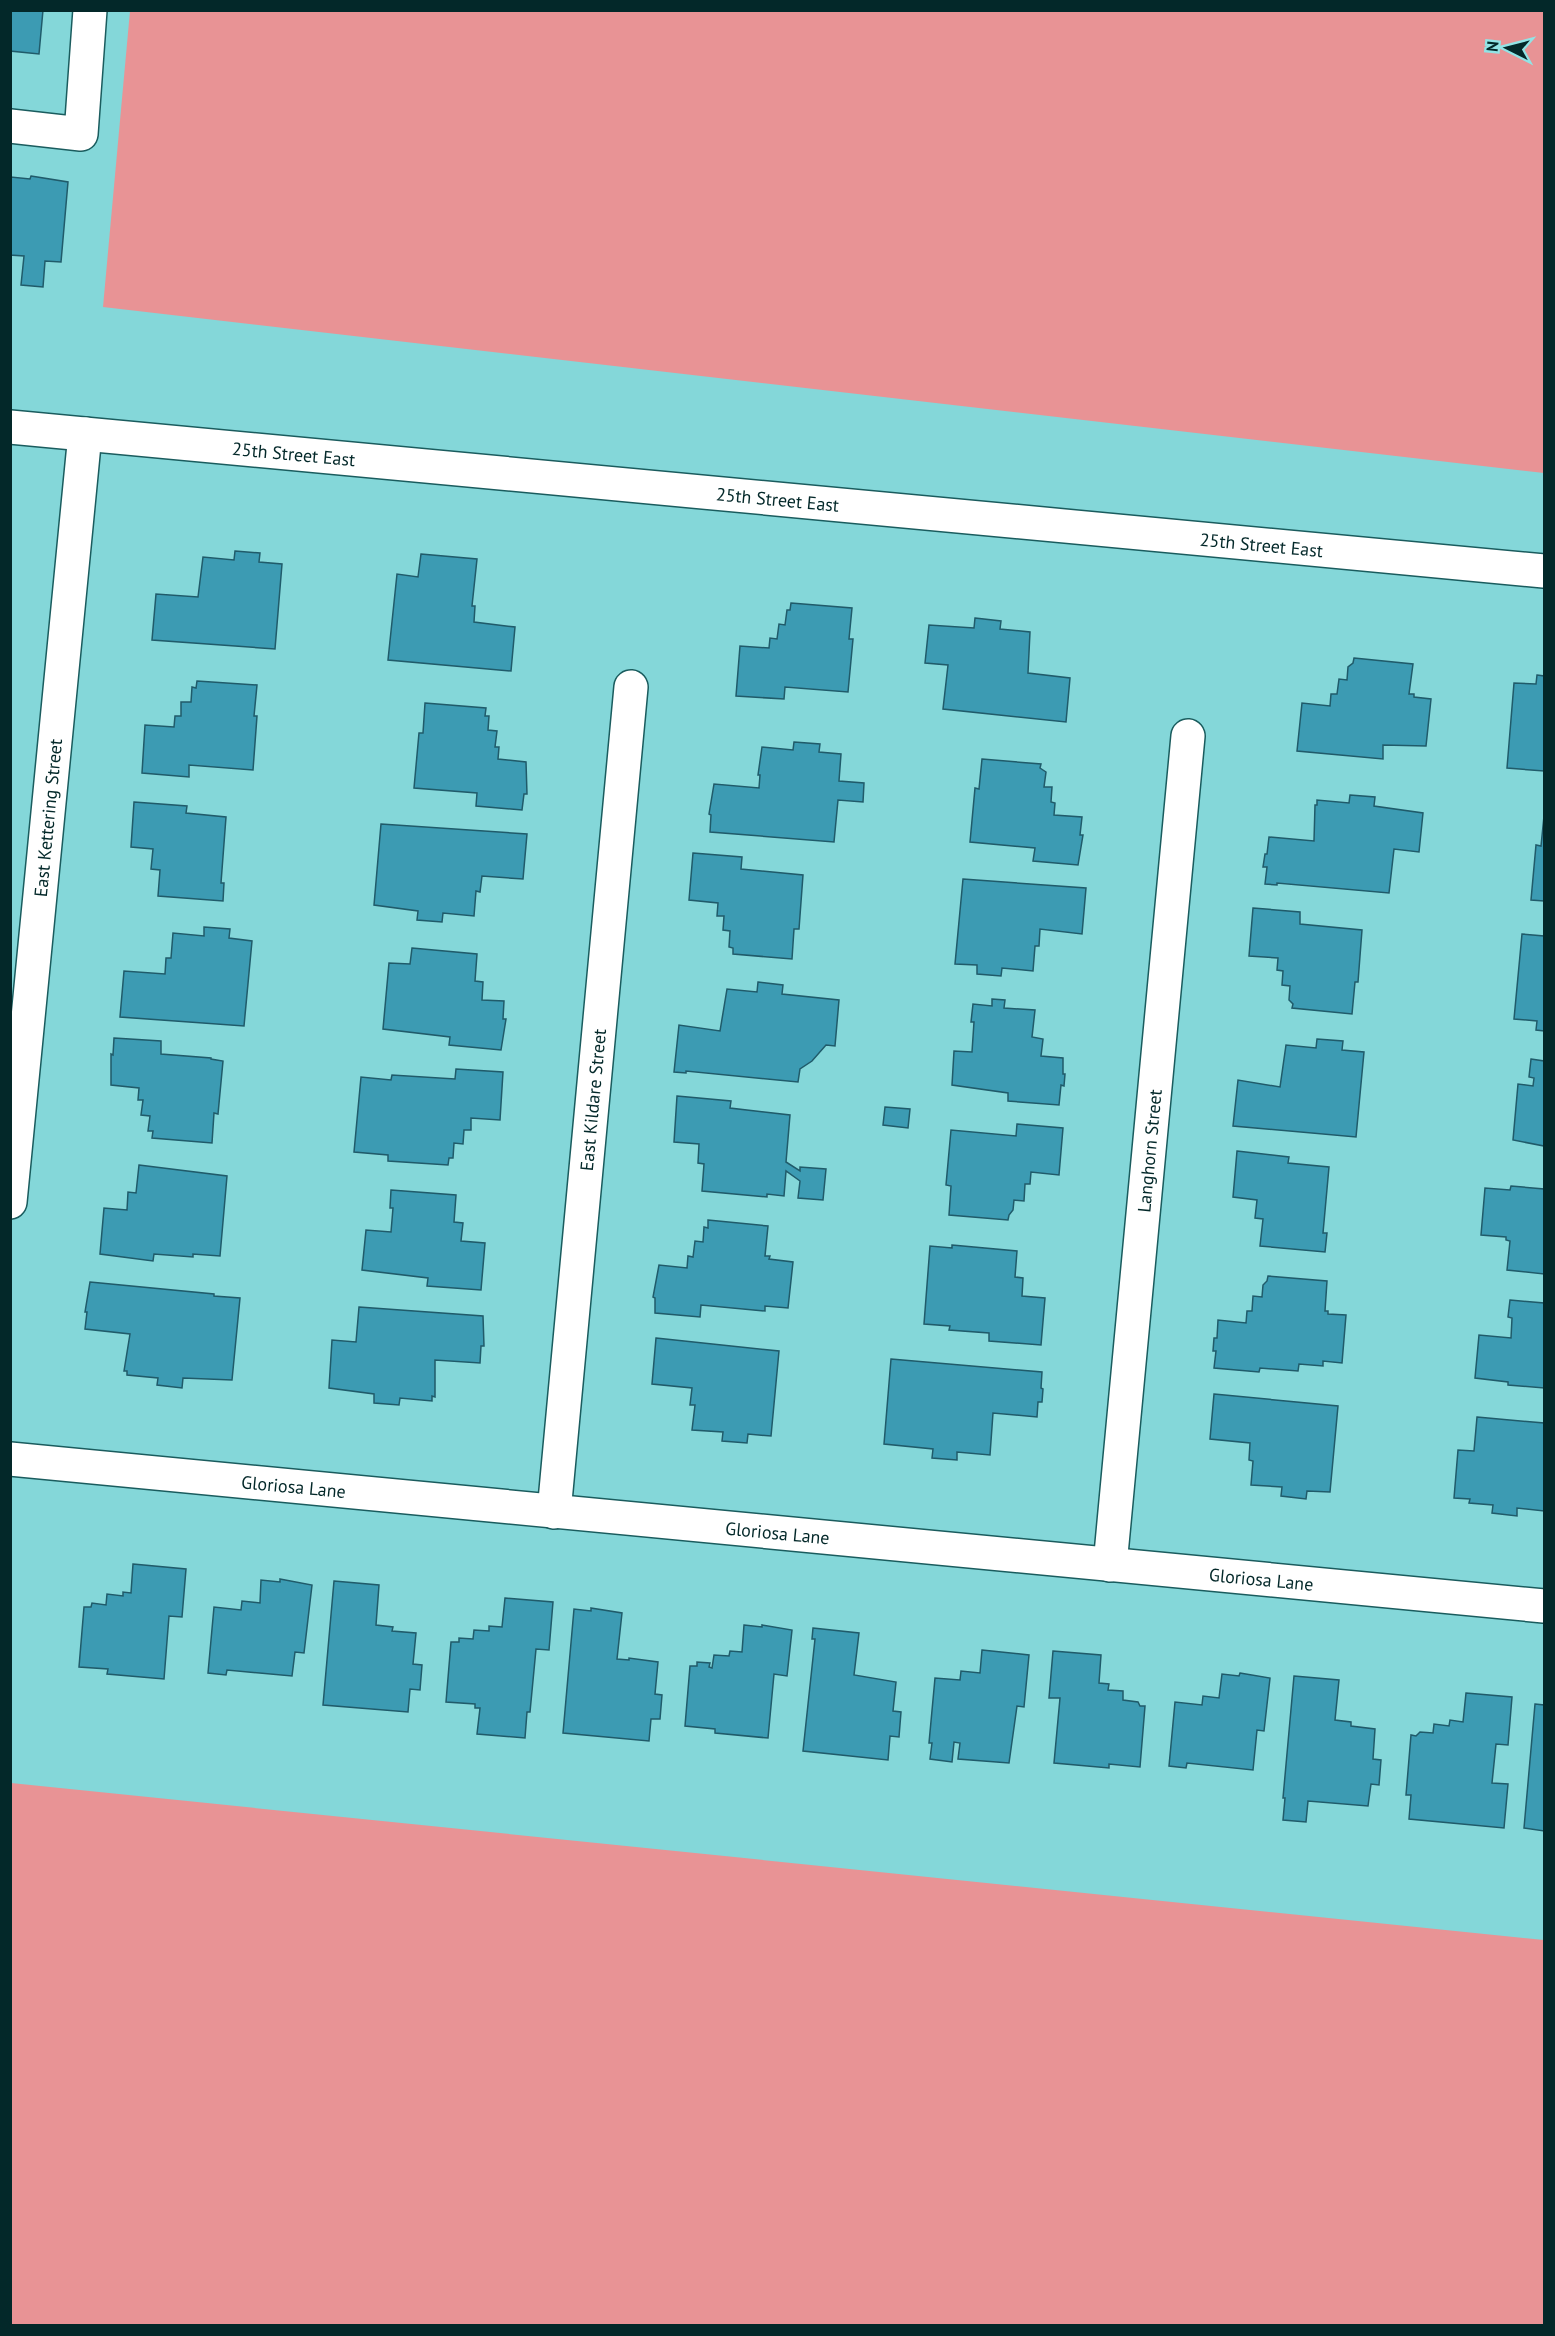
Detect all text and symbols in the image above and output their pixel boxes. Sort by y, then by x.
north arrow [1477,18,1537,78]
text: N [1482,40,1503,53]
street label: 25th Street East [231,436,356,471]
street label: 25th Street East [715,482,840,516]
street label: 25th Street East [1199,527,1324,562]
street label: East Kettering Street [28,738,67,898]
street label: East Kildare Street [574,1028,611,1172]
street label: Langhorn Street [1132,1088,1166,1214]
street label: Gloriosa Lane [240,1470,347,1503]
street label: Gloriosa Lane [724,1516,831,1549]
street label: Gloriosa Lane [1208,1562,1315,1595]

